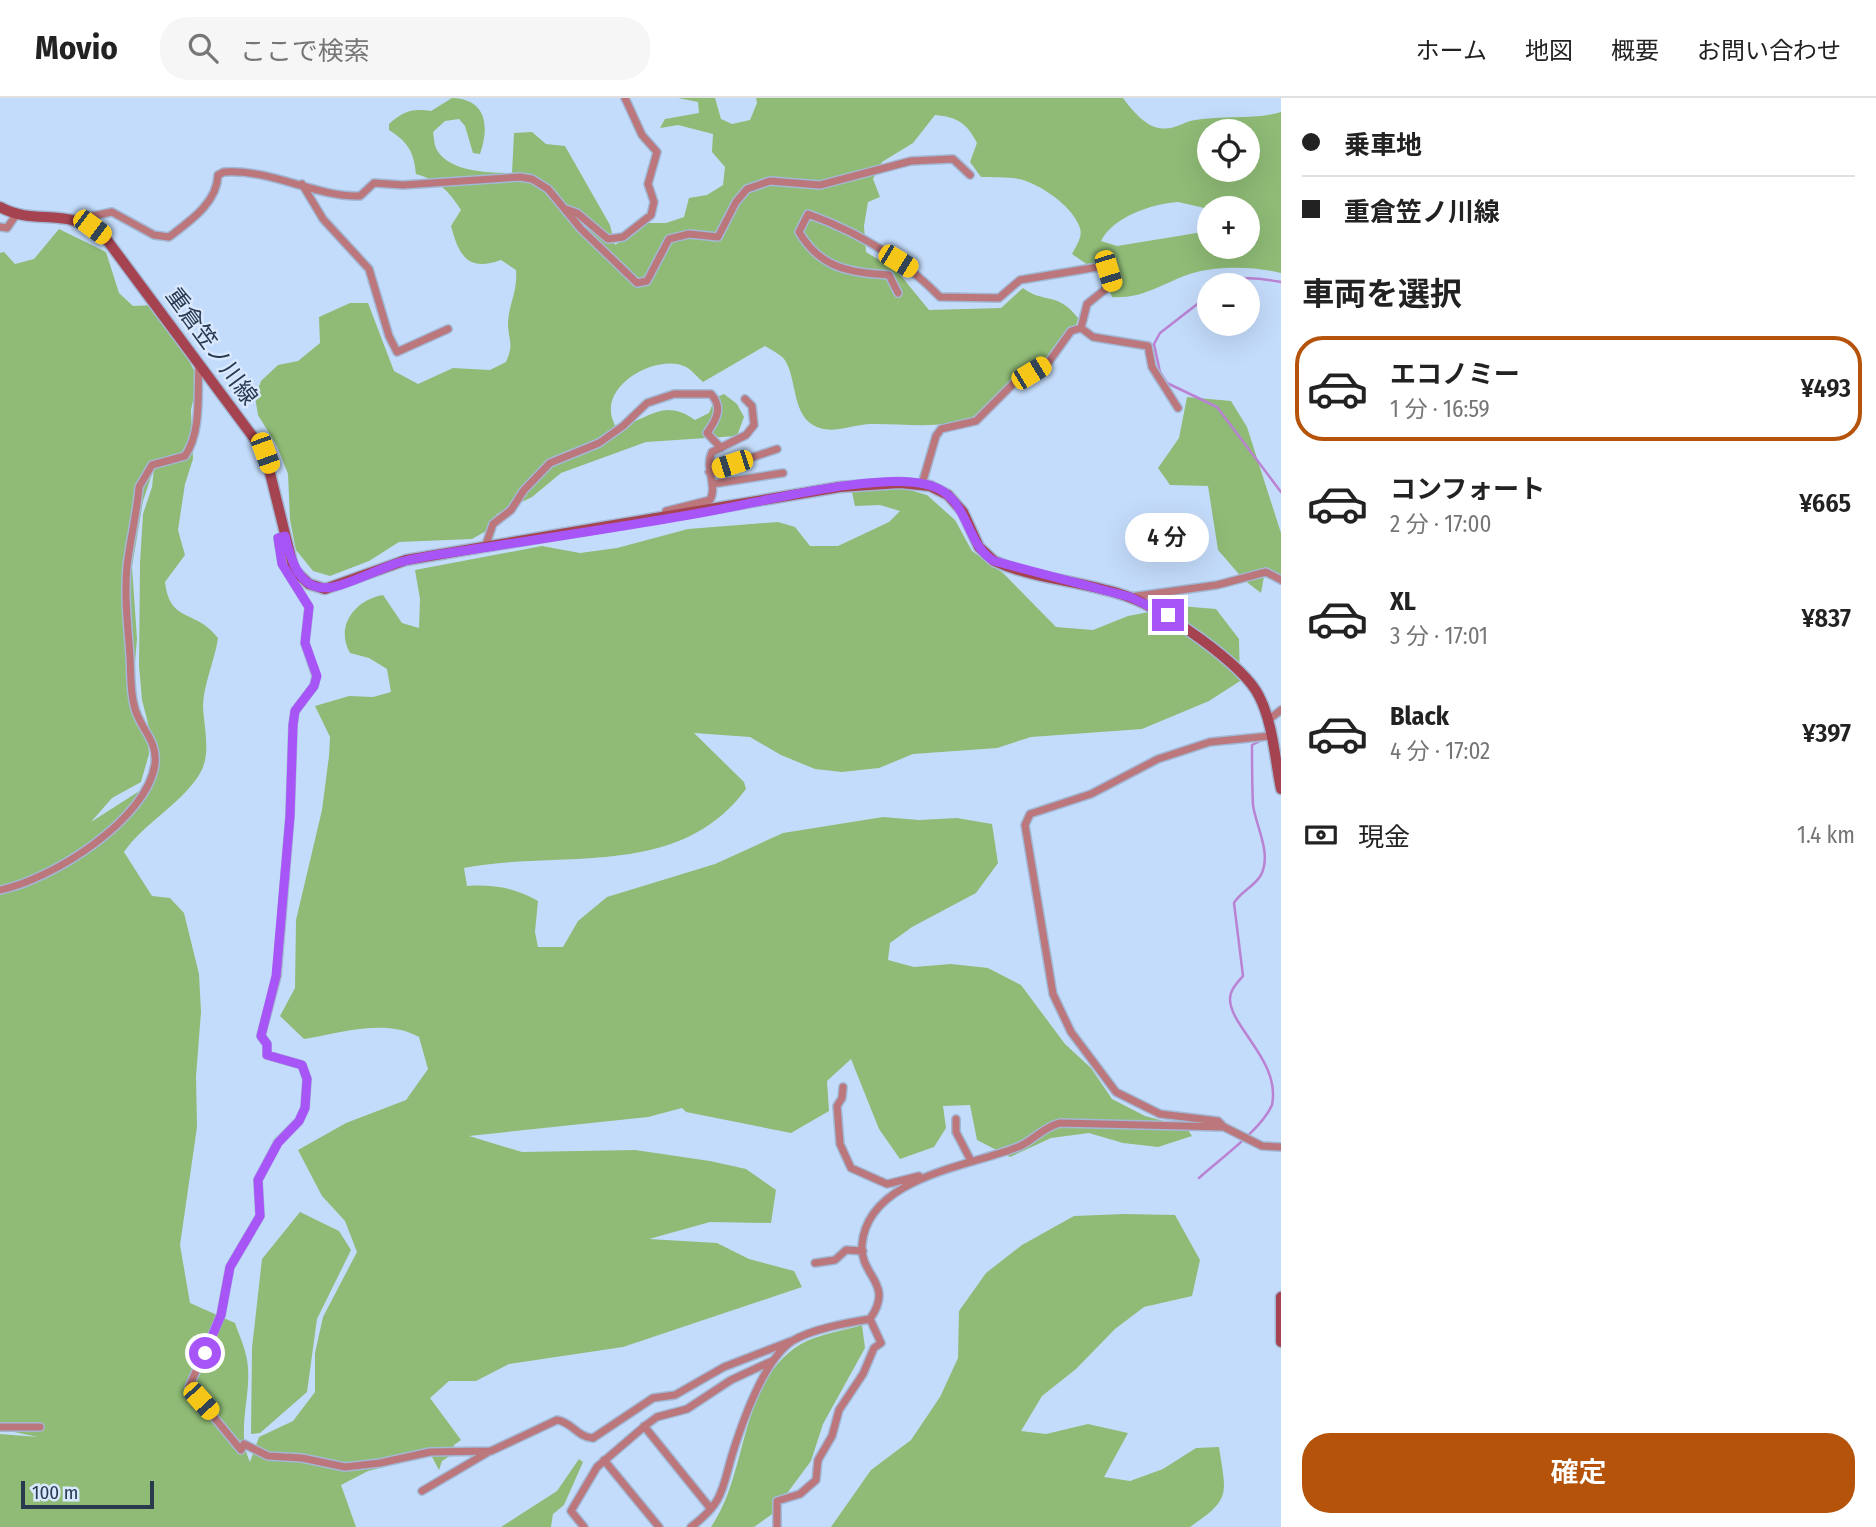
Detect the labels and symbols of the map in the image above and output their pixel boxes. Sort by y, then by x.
car [69,206,116,248]
car [875,241,922,281]
car [1092,248,1125,294]
street label: 重倉笠ノ川線 [160,282,264,410]
car [1008,353,1055,393]
car [248,430,283,476]
car [709,448,756,480]
callout: 4 分 [1126,514,1210,562]
route end [1152,599,1184,631]
route start [189,1337,221,1369]
car [180,1378,223,1424]
scale bar [21,1478,154,1510]

